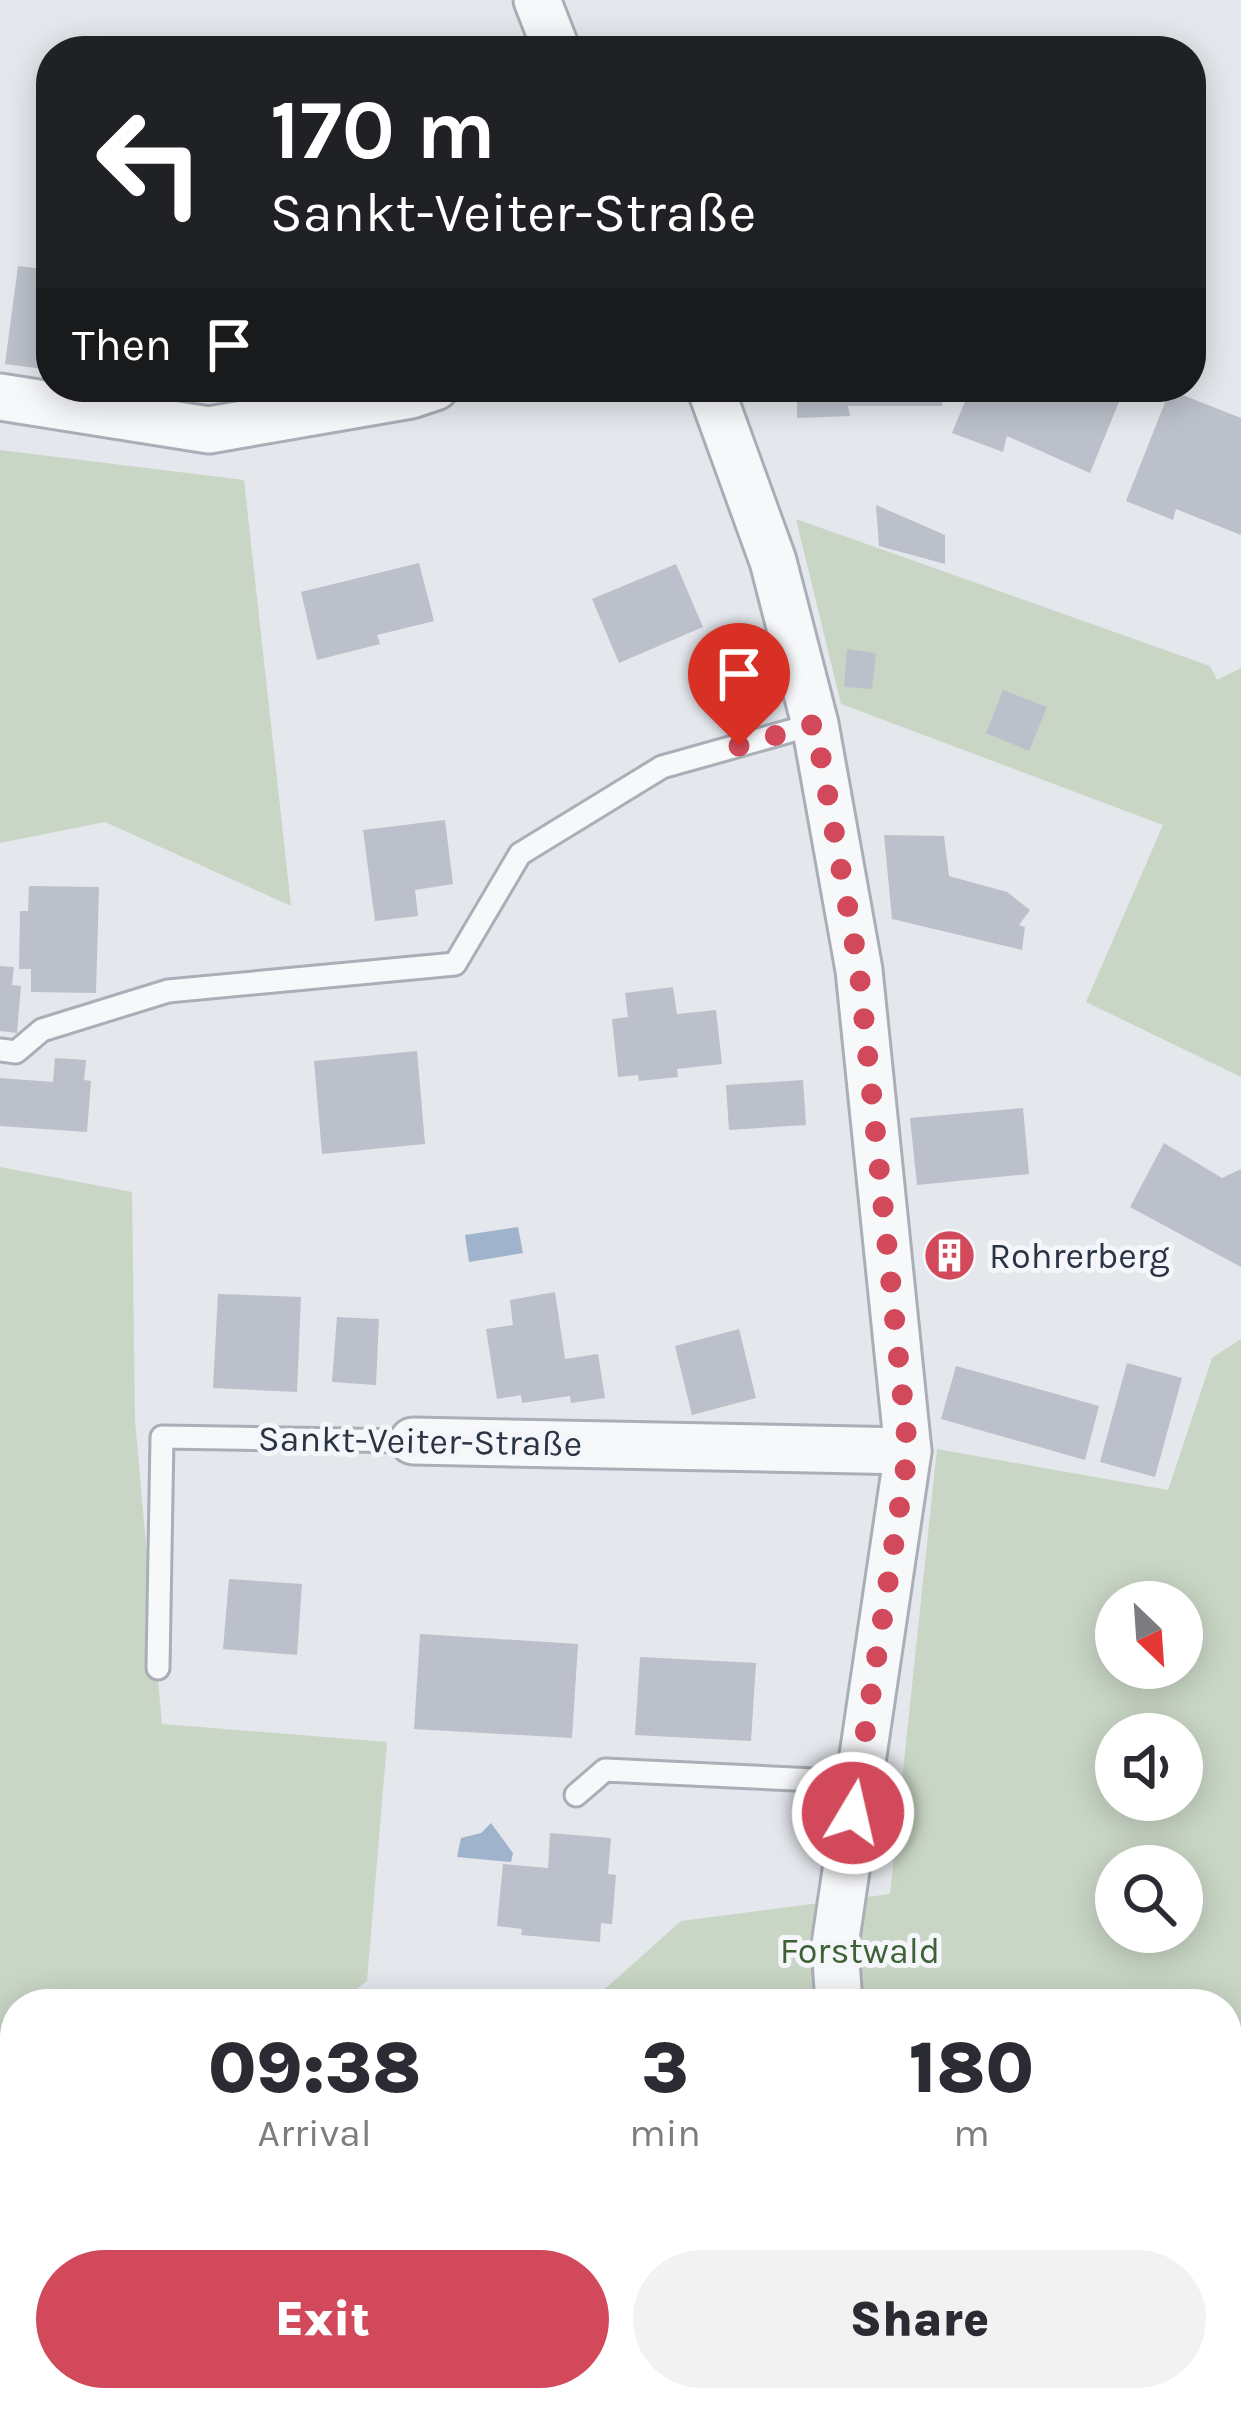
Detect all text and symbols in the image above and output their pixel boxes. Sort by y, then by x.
text: 170 m [270,81,496,179]
icon: left [72,84,228,240]
text: Sankt-Veiter-Straße [270,181,756,245]
icon: arrive [196,312,262,378]
text: Then [72,319,172,371]
pin [688,623,790,746]
icon: arrive [706,641,772,707]
building icon: Rohrerberg [922,1228,978,1284]
place label: Rohrerberg [989,1235,1170,1277]
street label: Sankt-Veiter-Straße [258,1417,582,1465]
north arrow [1095,1581,1203,1689]
map controls [1095,1581,1203,1953]
button: sound [1095,1713,1203,1821]
position arrow [790,1750,916,1876]
button: search [1095,1845,1203,1953]
park label: Forstwald [780,1930,940,1972]
text: 09:38 [208,2026,421,2110]
text: 3 [641,2026,689,2110]
text: 180 [909,2026,1034,2110]
text: Arrival [257,2110,372,2156]
text: min [629,2110,701,2156]
text: m [953,2110,990,2156]
button: Exit [36,2250,609,2388]
button: Share [633,2250,1206,2388]

